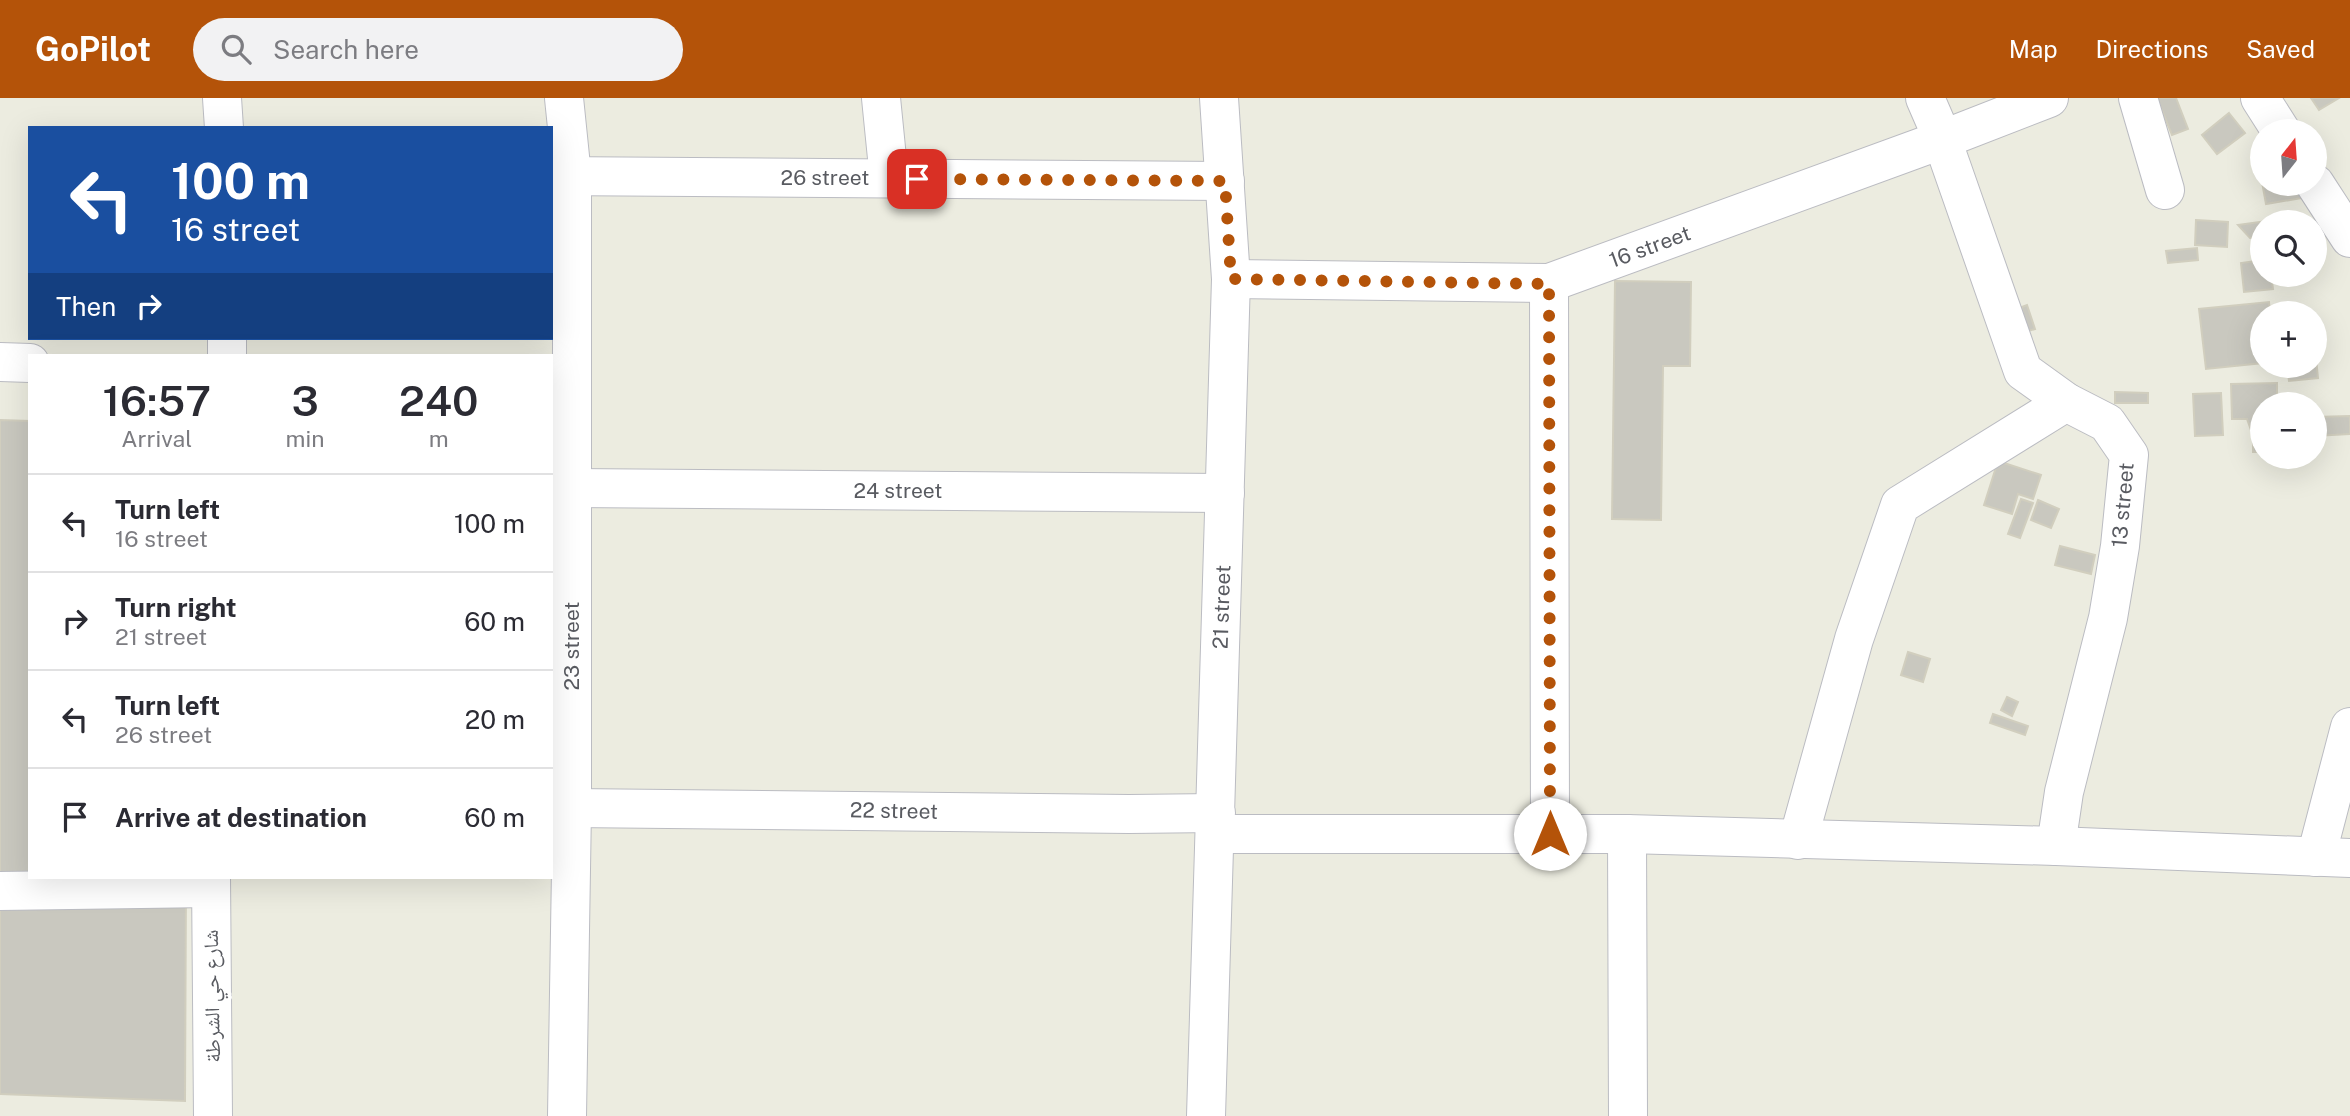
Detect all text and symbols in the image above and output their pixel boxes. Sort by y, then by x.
search box [193,18,683,81]
text: GoPilot [35,30,151,68]
icon: search [217,30,255,68]
text: Search here [273,34,419,65]
text: Map [2009,35,2058,63]
text: Directions [2096,35,2208,63]
text: Saved [2246,35,2315,63]
north arrow [2250,119,2328,196]
map controls [2250,119,2327,469]
pin [887,149,947,209]
text: 100 m [171,152,310,210]
icon: left [56,154,147,245]
icon: arrive [898,160,936,198]
street label: 26 street [781,165,869,190]
button: search [2250,210,2327,287]
text: 16 street [171,211,300,248]
street label: 16 street [1606,220,1694,273]
icon: right [130,287,168,325]
text: Then [56,291,116,322]
button: + [2250,301,2327,378]
text: 16:57 [103,376,211,425]
text: 3 [291,376,319,425]
text: 240 [399,376,478,425]
button: − [2250,392,2327,469]
text: Arrival [121,425,192,452]
text: min [286,425,325,452]
text: m [429,425,449,452]
street label: 13 street [2106,462,2139,548]
street label: 24 street [854,478,942,503]
text: Turn left [115,494,220,525]
icon: left [56,504,94,542]
text: 100 m [454,508,525,539]
text: 16 street [115,525,208,552]
street label: 21 street [1208,564,1235,650]
text: Turn right [115,592,237,623]
icon: right [56,602,94,640]
street label: 23 street [559,602,584,690]
text: 60 m [464,606,525,637]
text: 21 street [115,623,207,650]
text: Turn left [115,690,220,721]
icon: left [56,700,94,738]
text: 20 m [465,704,525,735]
text: 26 street [115,721,212,748]
street label: 22 street [850,797,938,824]
position arrow [1513,797,1587,871]
icon: arrive [56,798,94,836]
text: Arrive at destination [115,802,367,833]
text: 60 m [464,802,525,833]
street label: شارع حي الشرطة [198,929,229,1063]

